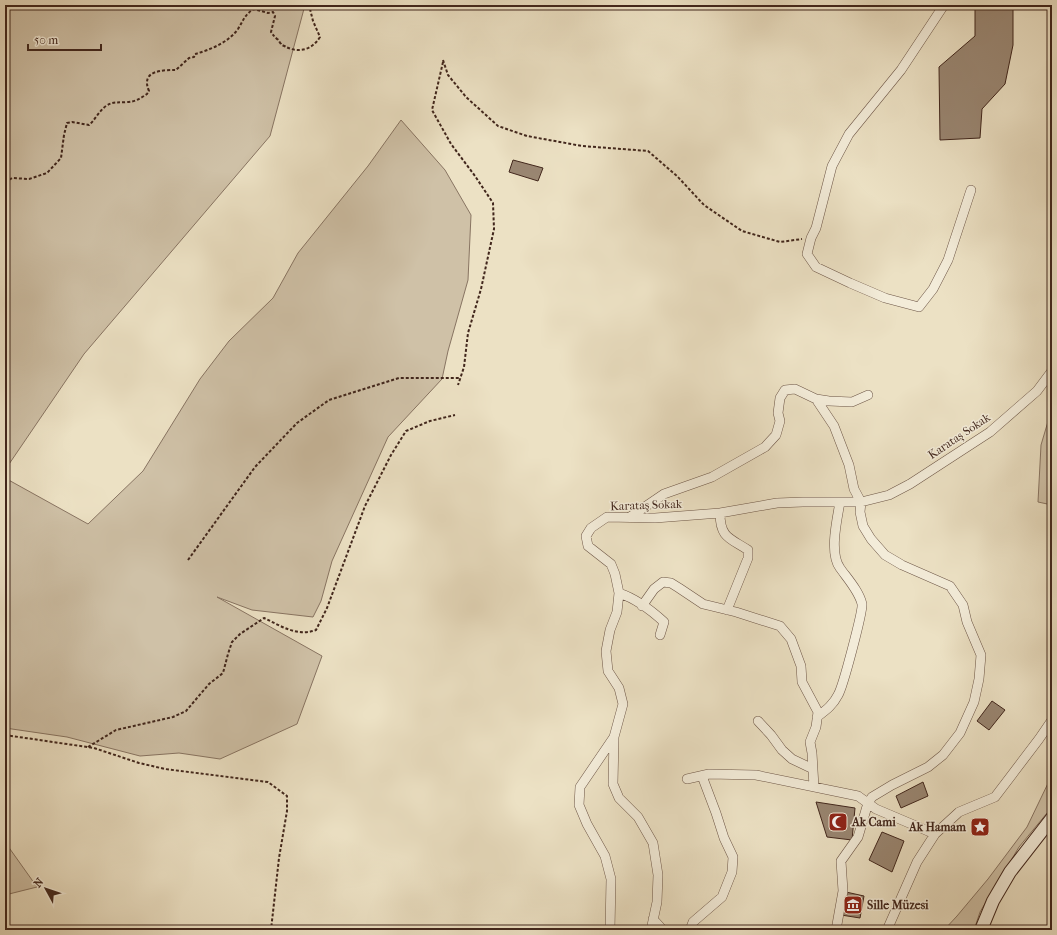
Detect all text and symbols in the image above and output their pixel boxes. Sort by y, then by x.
scale bar [28,26,101,52]
text: 50 m [34,33,58,47]
street label: Karataş Sokak [925,410,994,463]
street label: Karataş Sokak [610,497,683,514]
mosque icon: Ak Cami [827,811,849,833]
place label: Ak Cami [851,815,896,829]
place icon: Ak Hamam [969,816,991,838]
place label: Ak Hamam [908,820,967,834]
north arrow [26,869,66,909]
text: N [31,875,47,890]
museum icon: Sille Müzesi [842,894,864,916]
place label: Sille Müzesi [867,898,929,912]

